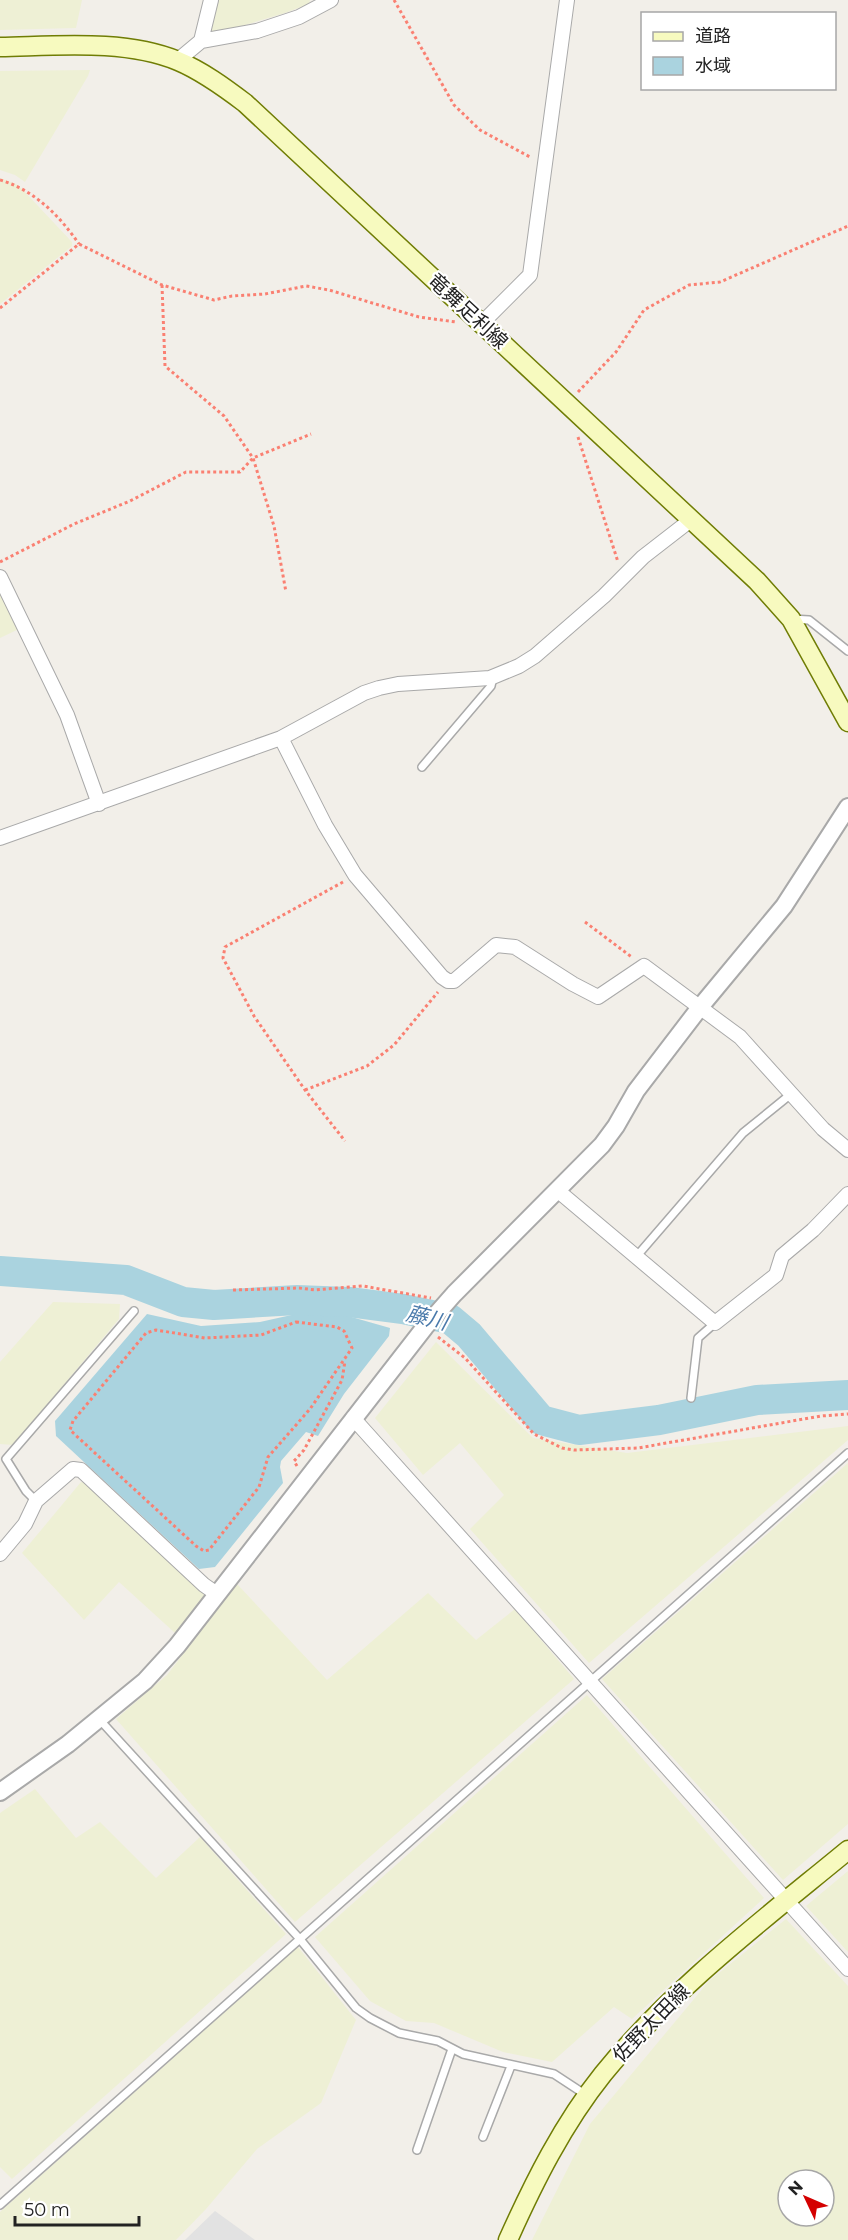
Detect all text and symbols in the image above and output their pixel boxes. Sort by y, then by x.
legend [641,12,836,90]
text: 道路 [695,25,731,47]
text: 水域 [695,55,731,77]
street label: 竜舞足利線 [423,268,513,354]
water label: 藤川 [404,1300,452,1335]
street label: 佐野太田線 [608,1979,694,2067]
north arrow [776,2168,836,2228]
text: N [784,2177,807,2199]
scale bar [15,2189,140,2227]
text: 50 m [24,2199,70,2221]

